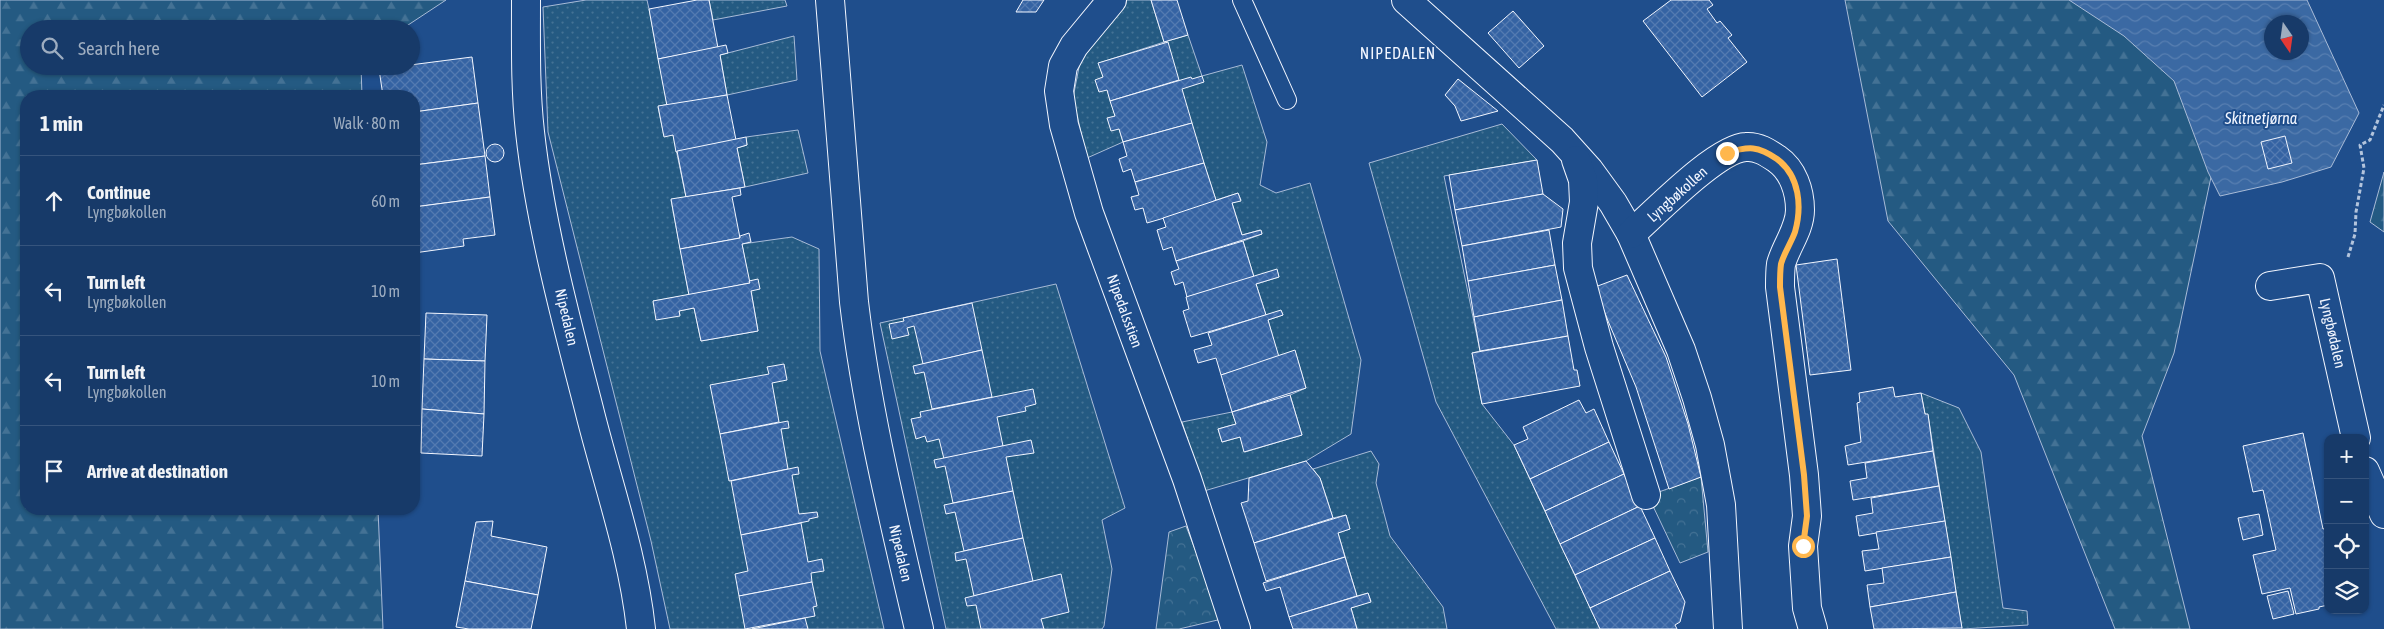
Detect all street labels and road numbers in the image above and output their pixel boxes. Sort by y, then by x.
street label: Lyngbøkollen [1644,163,1710,225]
street label: Nipedalsstien [1104,272,1146,350]
street label: Nipedalen [552,287,582,347]
street label: Lyngbødalen [2317,296,2349,370]
street label: Nipedalen [886,523,916,583]

